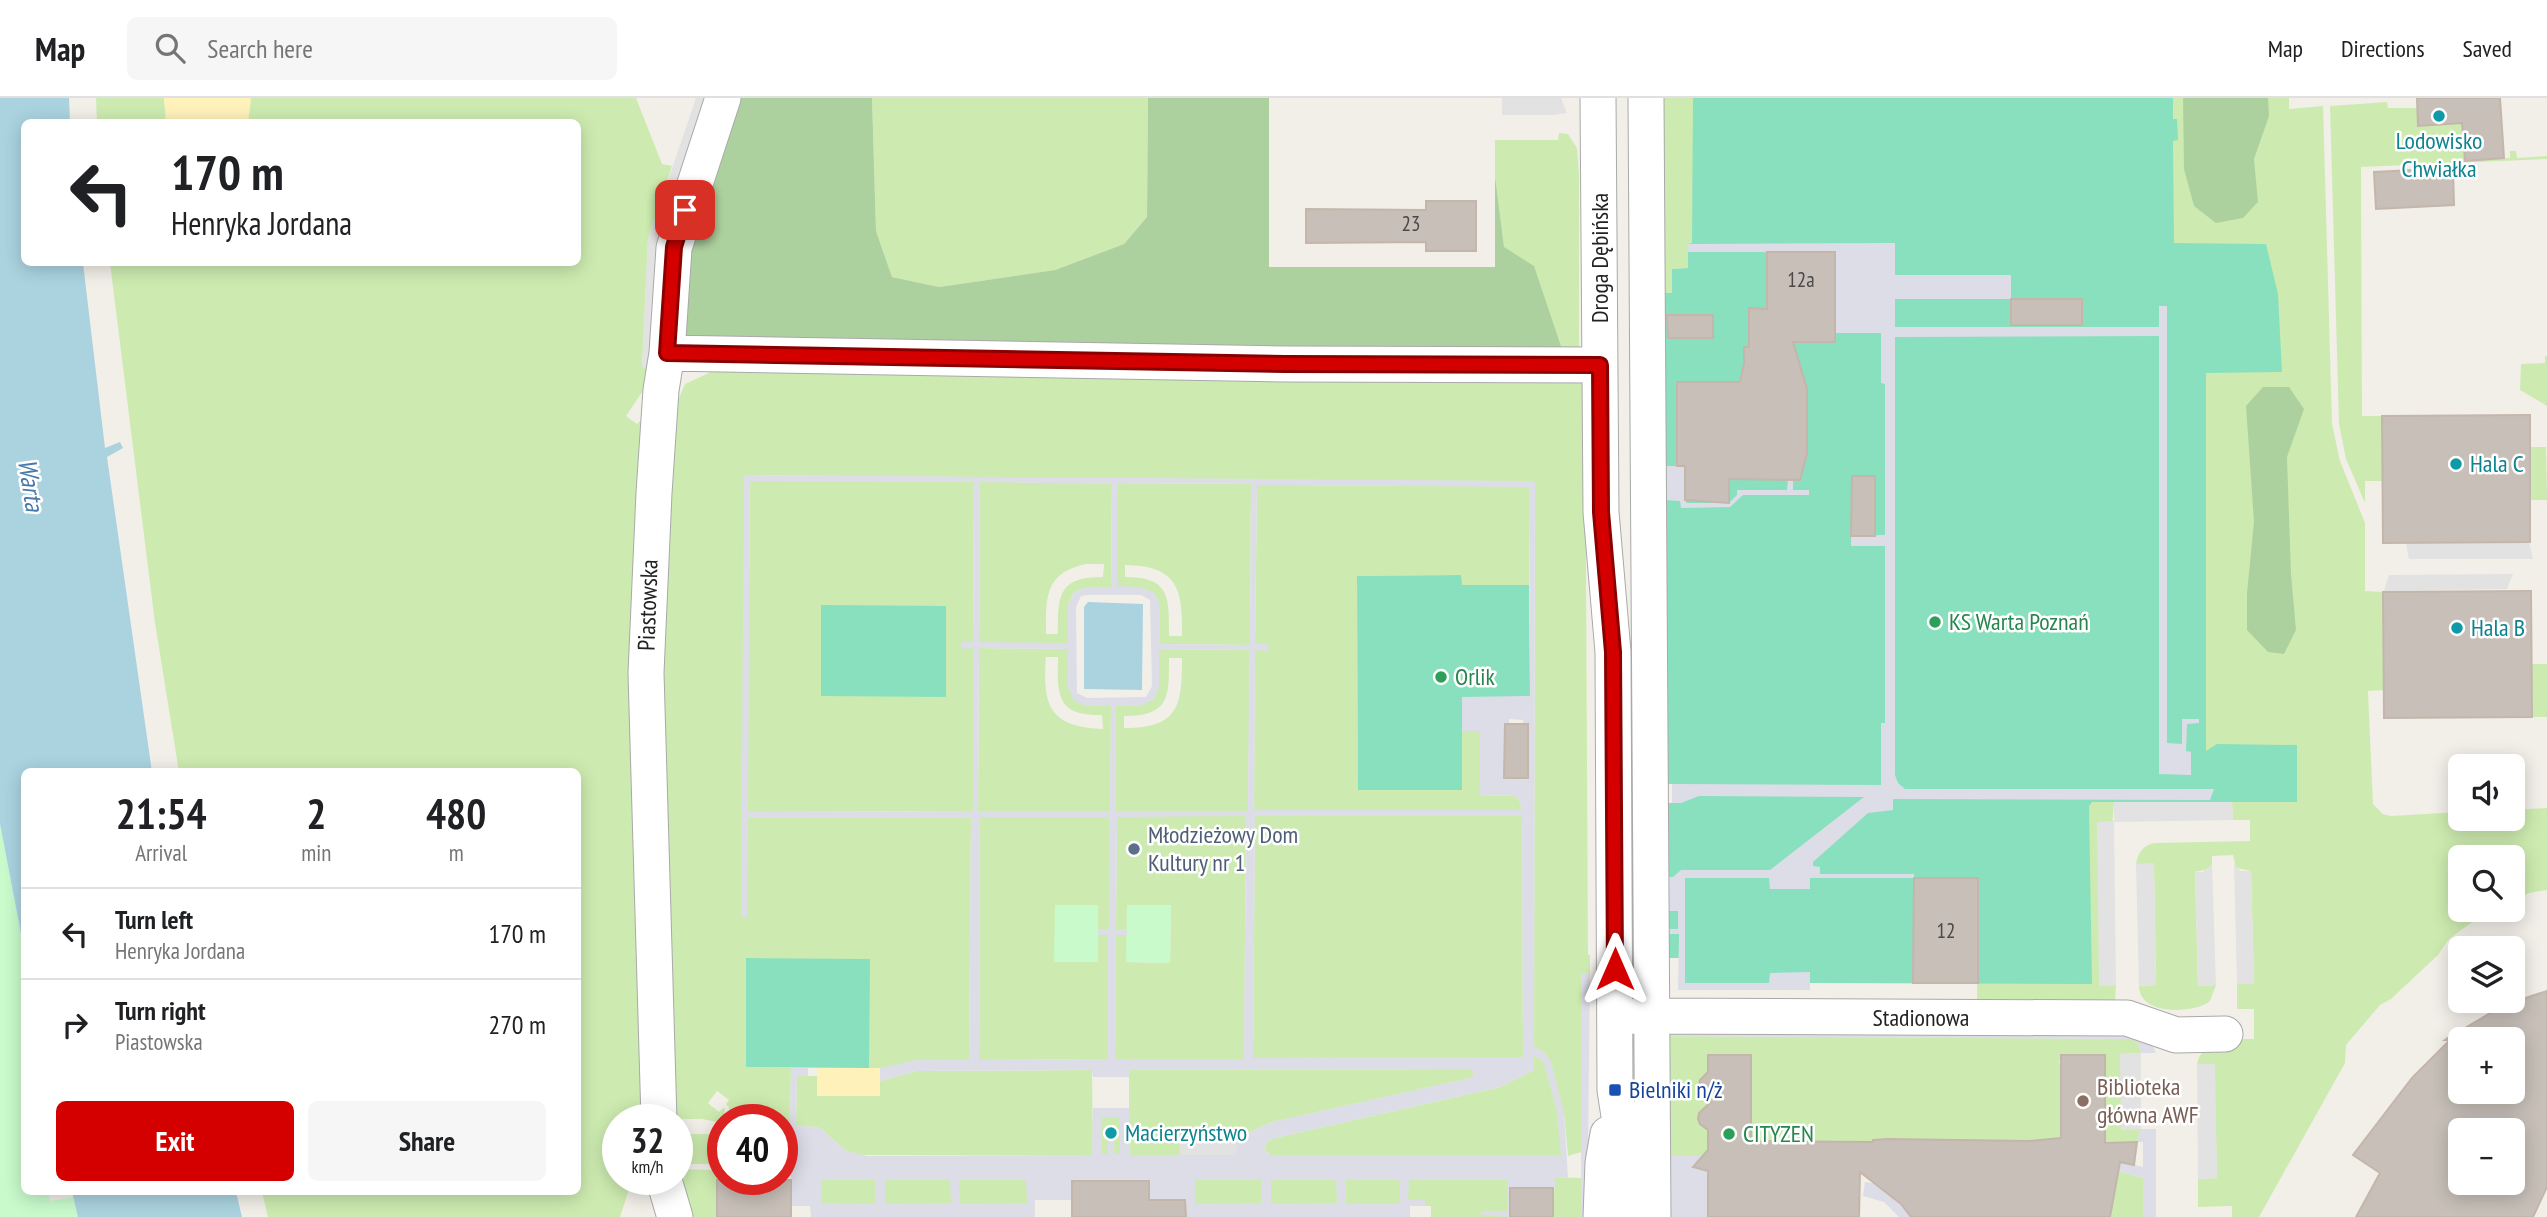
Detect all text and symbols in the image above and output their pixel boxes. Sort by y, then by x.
search box [127,17,617,80]
text: Map [35,27,85,70]
icon: search [151,29,189,67]
text: Search here [207,32,313,65]
text: Map [2268,33,2303,64]
text: Directions [2341,33,2425,64]
text: Saved [2463,33,2512,64]
marker: Lodowisko Chwiałka [2431,108,2447,124]
place label: Lodowisko Chwiałka [2396,125,2482,184]
text: 170 m [171,140,284,204]
icon: left [56,147,147,238]
pin [655,180,715,240]
icon: arrive [666,191,704,229]
street label: Droga Dębińska [1584,193,1615,323]
text: Henryka Jordana [171,202,352,244]
house number: 23 [1402,210,1420,237]
house number: 12a [1787,266,1815,293]
place label: Hala C [2470,448,2524,479]
marker: Hala C [2448,456,2464,472]
water label: Warta [11,457,52,515]
street label: Piastowska [630,559,665,651]
place label: KS Warta Poznań [1949,606,2089,637]
place label: Hala B [2471,612,2525,643]
marker: KS Warta Poznań [1927,614,1943,630]
marker: Hala B [2449,620,2465,636]
place label: Orlik [1455,661,1496,692]
marker: Orlik [1433,669,1449,685]
map controls [2448,754,2525,1195]
button: sound [2448,754,2525,831]
text: 21:54 [116,786,207,841]
text: 2 [306,786,326,841]
text: 480 [426,786,486,841]
place label: Młodzieżowy Dom Kultury nr 1 [1148,819,1298,878]
text: Arrival [135,838,187,867]
text: min [301,838,331,867]
text: m [449,838,464,867]
marker: Młodzieżowy Dom Kultury nr 1 [1126,841,1142,857]
button: search [2448,845,2525,922]
text: Turn left [115,903,193,936]
icon: left [56,915,94,953]
text: 170 m [488,917,546,950]
house number: 12 [1937,917,1955,944]
position arrow [1578,932,1652,1006]
text: Henryka Jordana [115,936,245,965]
button: layers [2448,936,2525,1013]
text: Turn right [115,994,206,1027]
street label: Stadionowa [1873,1002,1969,1033]
icon: right [56,1006,94,1044]
text: 270 m [488,1008,546,1041]
text: Piastowska [115,1027,203,1056]
button: + [2448,1027,2525,1104]
place label: Biblioteka główna AWF [2097,1071,2199,1130]
place label: Bielniki n/ż [1629,1074,1723,1105]
marker: Bielniki n/ż [1607,1082,1623,1098]
marker: Biblioteka główna AWF [2075,1093,2091,1109]
button: Exit [56,1101,294,1181]
button: Share [308,1101,546,1181]
speed limit sign: 40 [707,1104,798,1195]
text: 32 [631,1117,664,1163]
place label: Macierzyństwo [1125,1117,1247,1148]
place label: CITYZEN [1743,1118,1814,1149]
button: − [2448,1118,2525,1195]
marker: Macierzyństwo [1103,1125,1119,1141]
marker: CITYZEN [1721,1126,1737,1142]
text: km/h [632,1155,663,1178]

